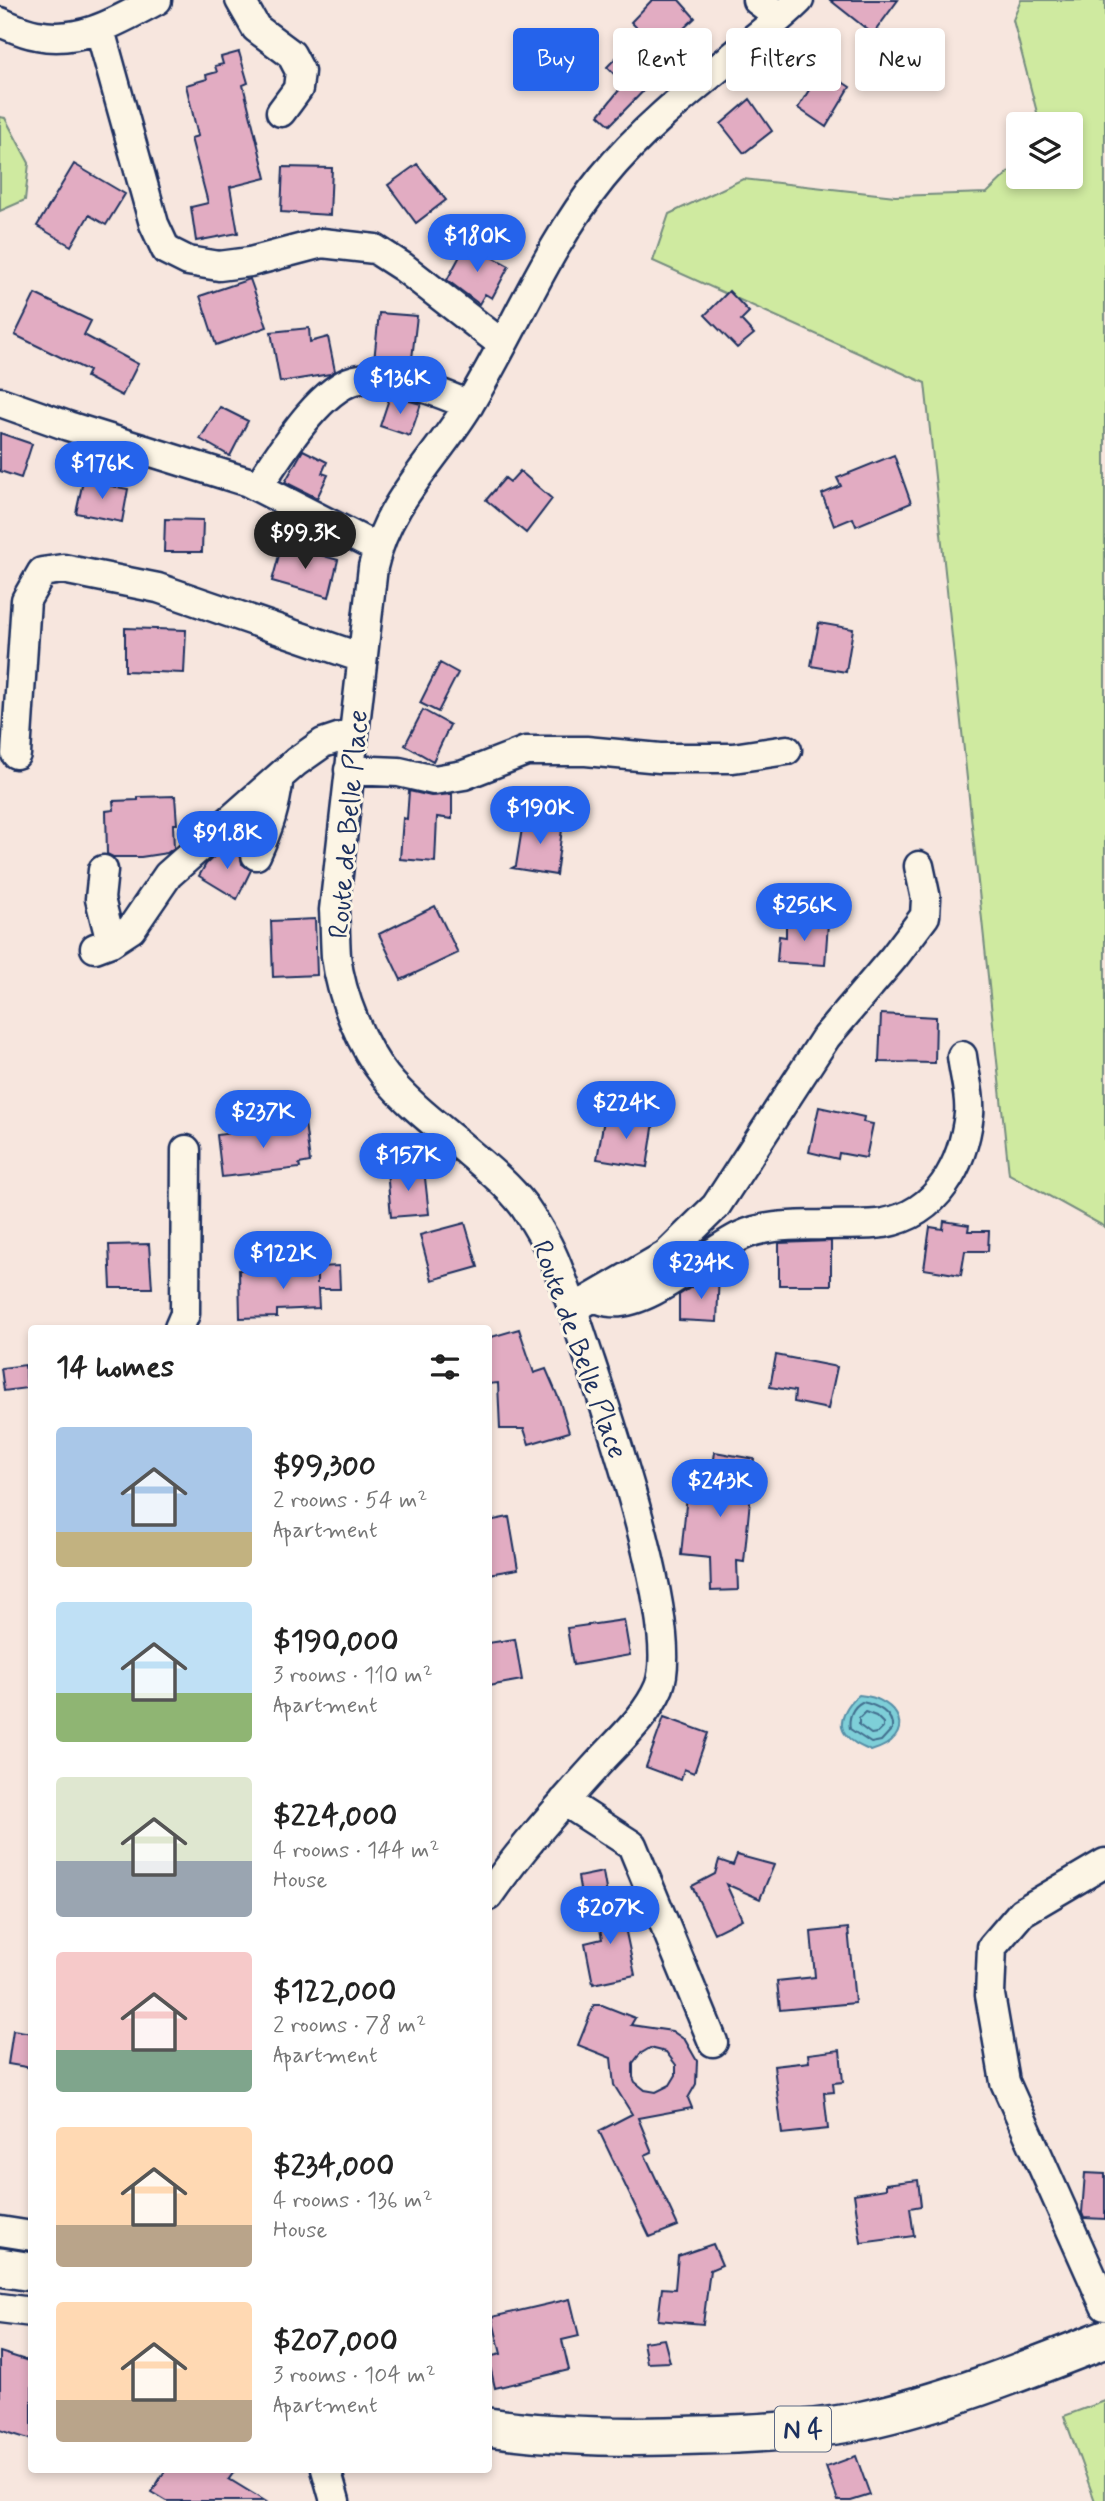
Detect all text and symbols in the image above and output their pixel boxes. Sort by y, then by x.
chip: Buy [513,28,599,91]
chip: Rent [613,28,712,91]
chip: Filters [726,28,841,91]
chip: New [855,28,945,91]
map controls [1006,112,1083,189]
button: layers [1006,112,1083,189]
pin: $180K [428,215,526,274]
text: $180K [444,222,510,252]
pin: $136K [351,356,449,416]
text: $136K [370,364,430,394]
pin: $176K [53,442,151,501]
text: $176K [71,449,133,479]
pin: $99.3K [248,512,362,571]
text: $99.3K [270,519,340,549]
street label: Route de Belle Place [321,708,378,940]
pin: $190K [491,786,589,846]
text: $190K [506,794,574,824]
pin: $91.8K [170,812,284,871]
text: $91.8K [193,819,261,849]
pin: $256K [755,884,853,943]
text: $256K [772,891,836,921]
pin: $224K [577,1082,675,1141]
text: $224K [593,1089,659,1119]
pin: $237K [214,1090,312,1150]
text: $237K [231,1098,295,1128]
pin: $157K [359,1134,457,1193]
text: $157K [375,1141,441,1171]
pin: $122K [234,1232,332,1291]
street label: Route de Belle Place [522,1236,635,1464]
text: $122K [250,1239,316,1269]
pin: $234K [652,1242,750,1301]
text: $234K [669,1249,733,1279]
text: 14 homes [56,1348,174,1387]
icon: filters [426,1348,464,1386]
text: $99,300 [273,1447,376,1486]
icon: home [112,1455,196,1539]
pin: $243K [671,1460,769,1519]
text: $243K [688,1467,752,1497]
text: 2 rooms · 54 m² [273,1486,427,1516]
text: Apartment [273,1516,378,1546]
text: $190,000 [273,1622,398,1661]
icon: home [112,1630,196,1714]
text: 3 rooms · 110 m² [273,1661,433,1691]
text: Apartment [273,1691,378,1721]
text: $224,000 [273,1797,397,1836]
icon: home [112,1805,196,1889]
text: 4 rooms · 144 m² [273,1836,440,1866]
text: House [273,1866,327,1896]
pin: $207K [561,1886,659,1946]
text: $207K [576,1894,644,1924]
text: $122,000 [273,1972,396,2011]
icon: home [112,1980,196,2064]
text: 2 rooms · 78 m² [273,2011,426,2041]
text: Apartment [273,2041,378,2071]
text: $234,000 [273,2147,394,2186]
icon: home [112,2155,196,2239]
text: 4 rooms · 136 m² [273,2186,433,2216]
text: House [273,2216,327,2246]
text: $207,000 [273,2322,398,2361]
icon: home [112,2330,196,2414]
text: 3 rooms · 104 m² [273,2361,436,2391]
text: Apartment [273,2391,378,2421]
road number: N 4 [775,2406,831,2452]

